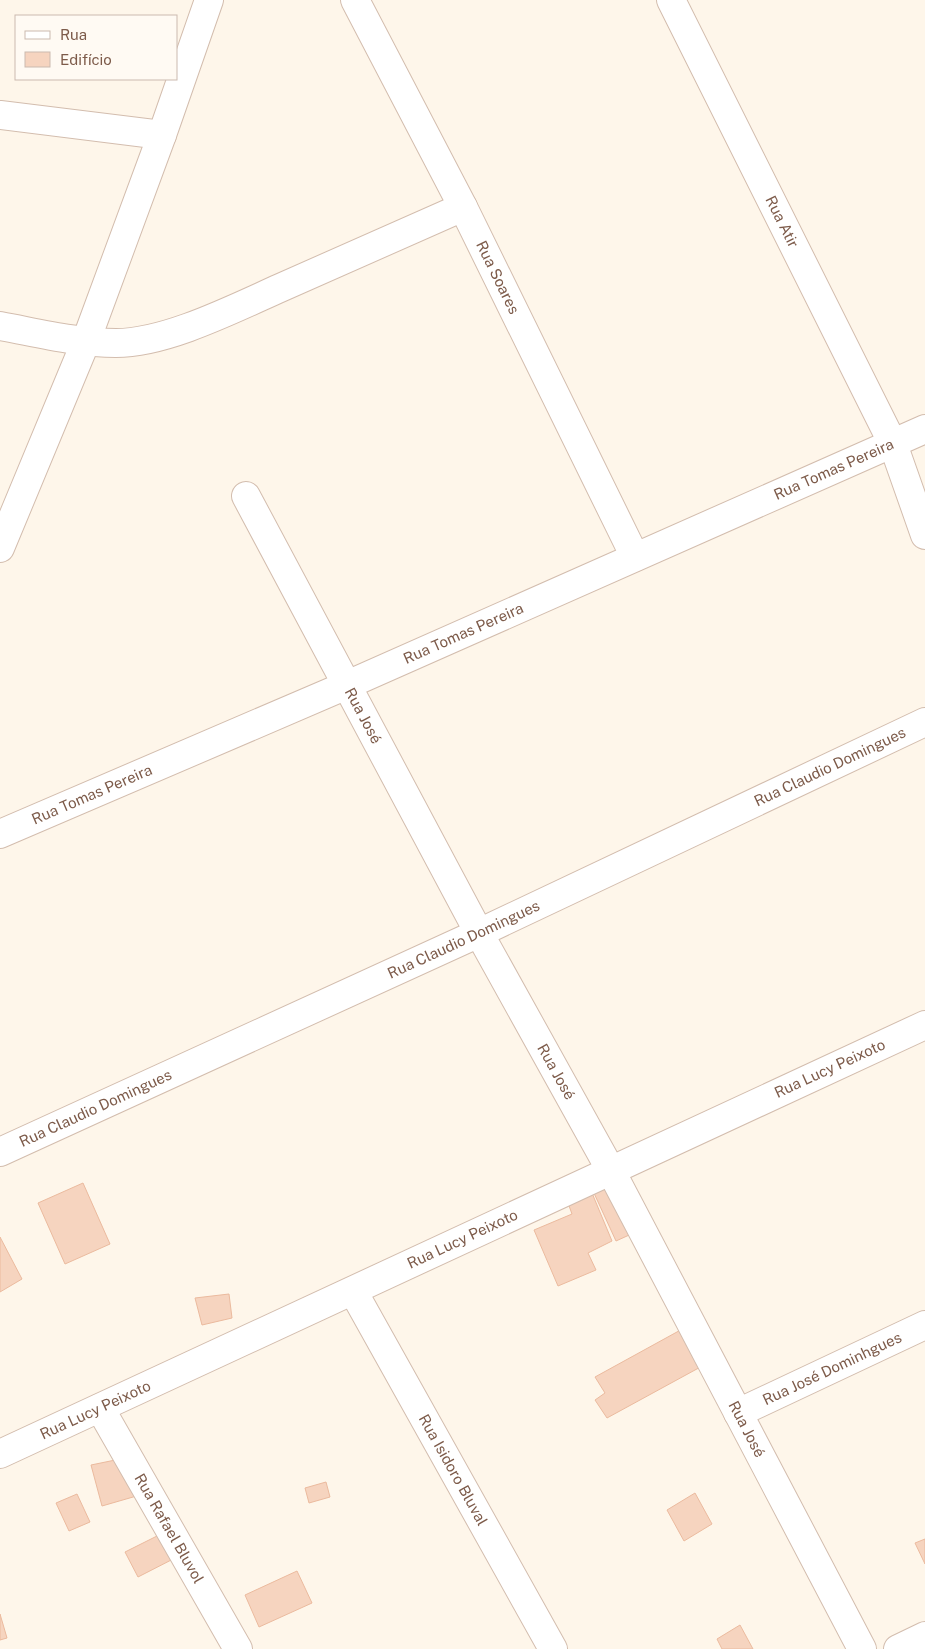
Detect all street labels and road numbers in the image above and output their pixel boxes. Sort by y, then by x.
street label: Rua Atir [762,193,803,251]
street label: Rua Soares [473,238,523,317]
street label: Rua Tomas Pereira [771,435,896,503]
street label: Rua Tomas Pereira [401,599,526,667]
street label: Rua José [342,685,385,746]
street label: Rua Claudio Domingues [751,723,908,810]
street label: Rua Tomas Pereira [29,761,154,827]
street label: Rua Claudio Domingues [385,897,542,982]
street label: Rua Lucy Peixoto [772,1035,888,1101]
street label: Rua José [534,1041,579,1102]
street label: Rua Claudio Domingues [16,1066,174,1150]
street label: Rua Lucy Peixoto [404,1206,520,1272]
street label: Rua José Dominhgues [760,1328,904,1408]
street label: Rua Lucy Peixoto [37,1377,153,1442]
street label: Rua José [725,1398,769,1460]
street label: Rua Isidoro Bluval [416,1411,491,1528]
street label: Rua Rafael Bluvol [131,1471,208,1586]

